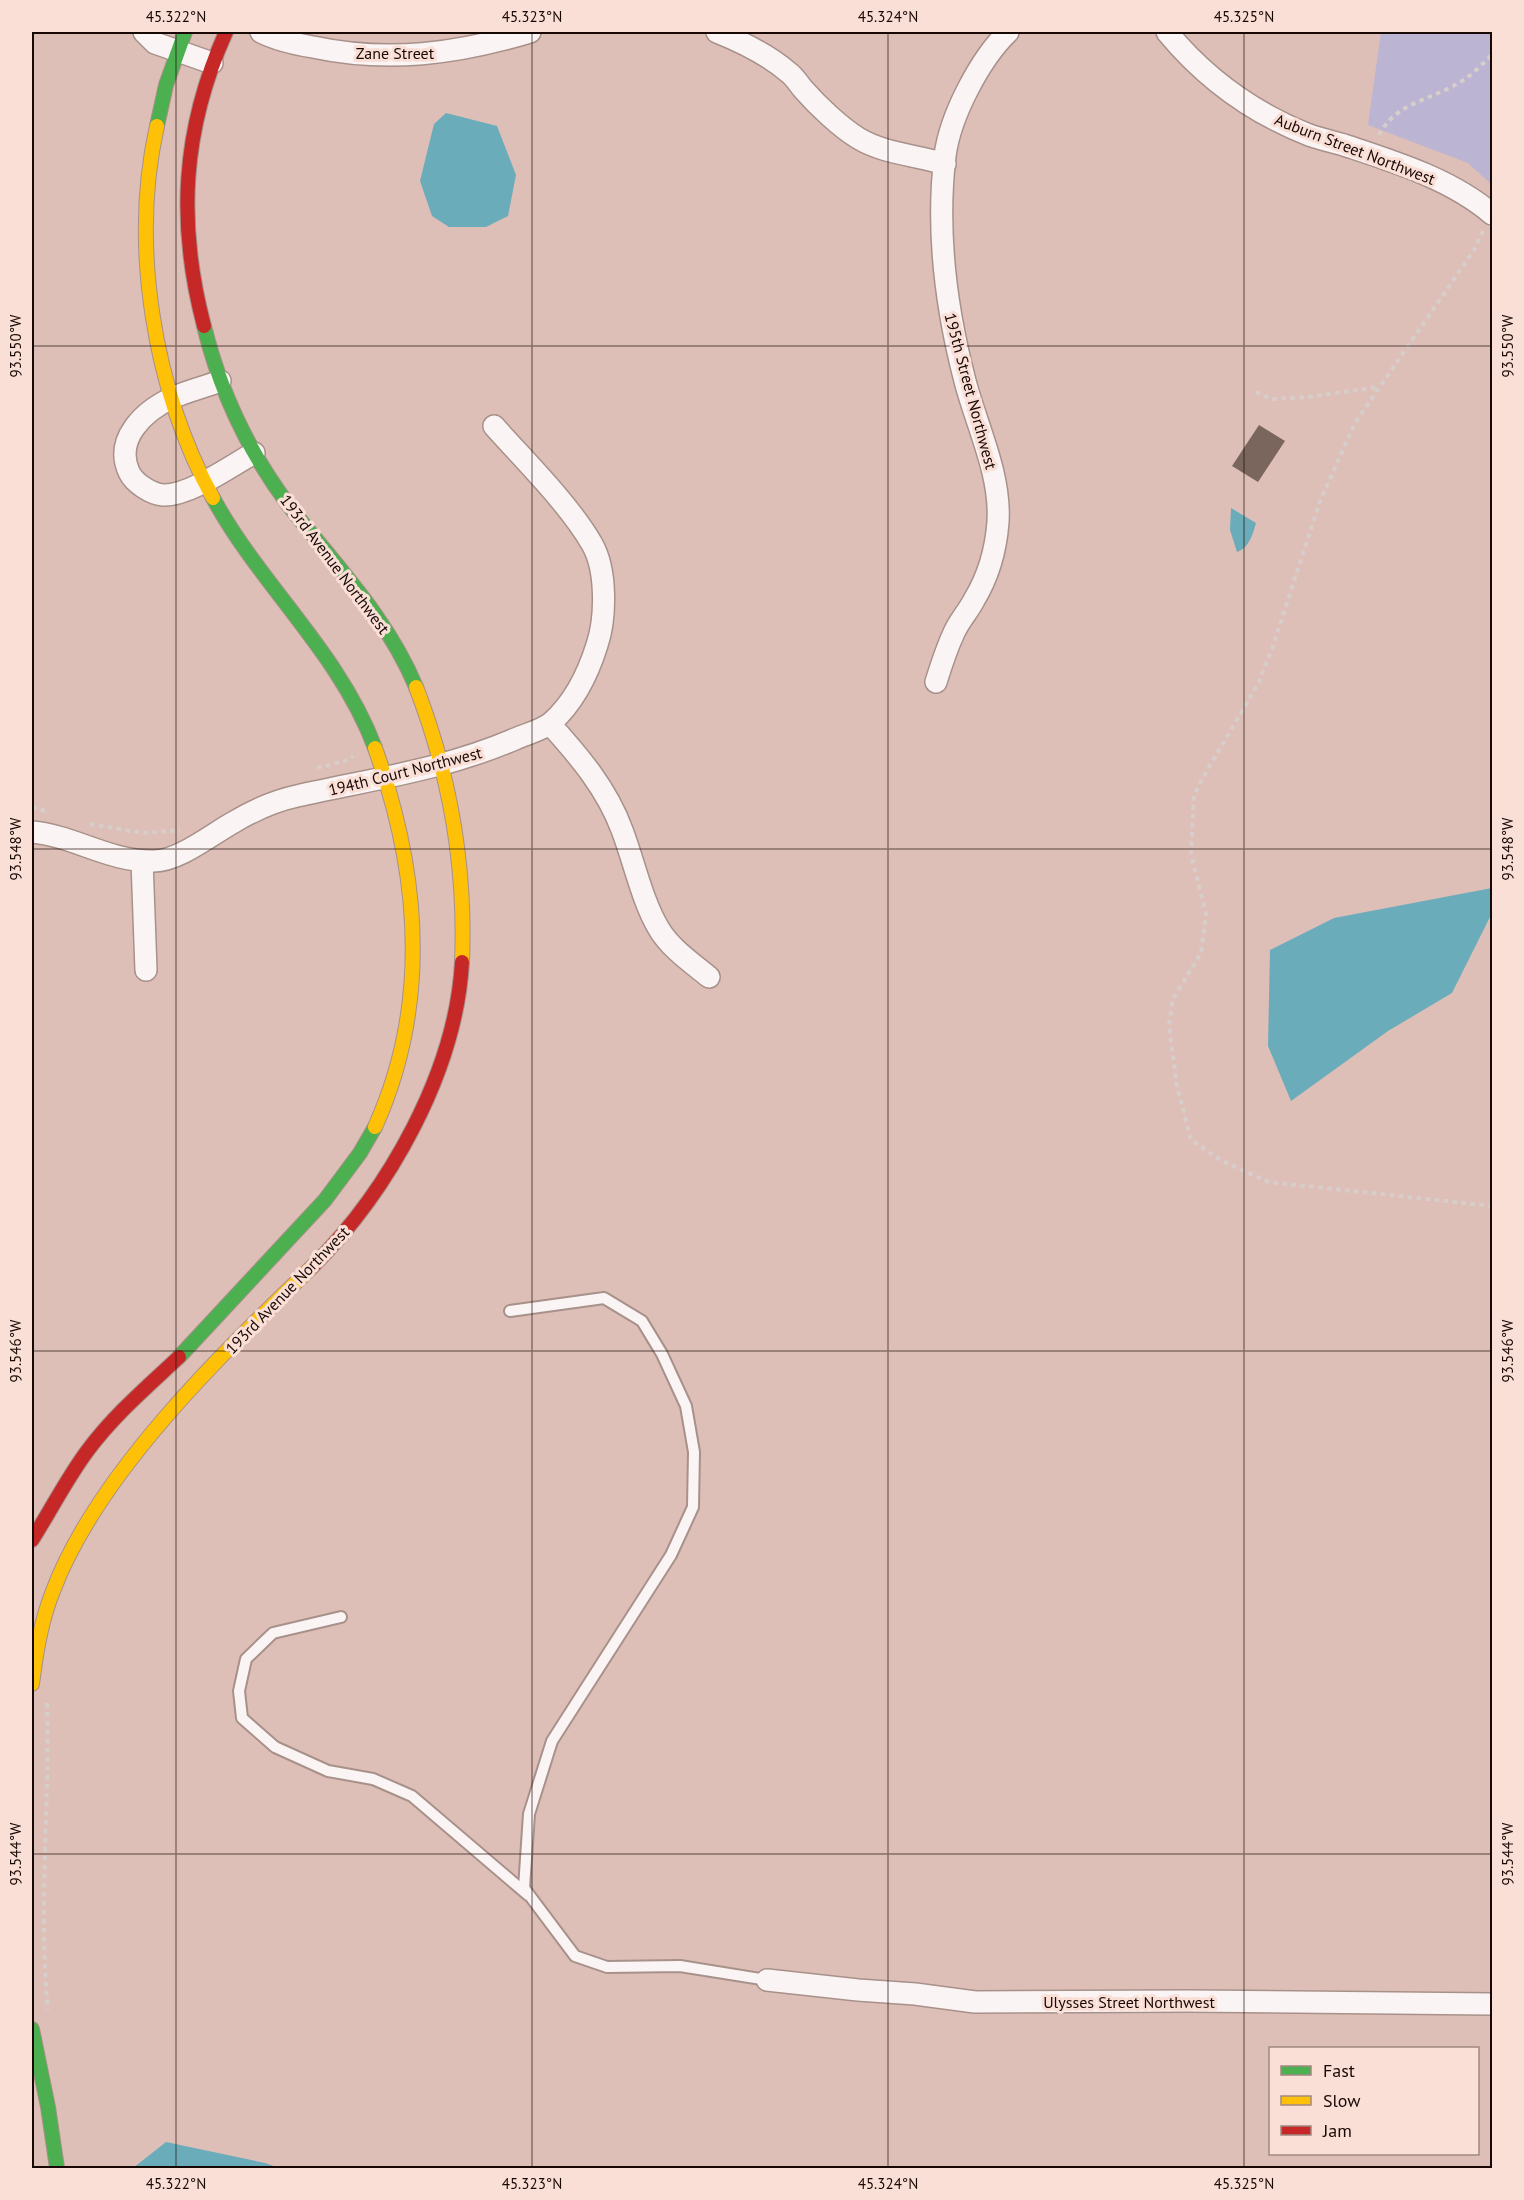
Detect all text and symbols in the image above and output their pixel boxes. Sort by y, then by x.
text: 45.322°N [146,7,206,26]
text: 45.323°N [502,7,562,26]
text: 45.324°N [858,7,918,26]
text: 45.325°N [1214,7,1274,26]
street label: Zane Street [356,43,435,63]
street label: Auburn Street Northwest [1272,109,1439,189]
street label: 195th Street Northwest [940,311,1002,472]
text: 93.550°W [6,314,25,377]
text: 93.550°W [1498,314,1517,377]
street label: 193rd Avenue Northwest [276,490,394,638]
street label: 194th Court Northwest [326,742,484,800]
text: 93.548°W [6,817,25,880]
text: 93.548°W [1498,817,1517,880]
street label: 193rd Avenue Northwest [221,1222,353,1358]
text: 93.546°W [6,1319,25,1382]
text: 93.546°W [1498,1319,1517,1382]
text: 93.544°W [6,1822,25,1885]
text: 93.544°W [1498,1822,1517,1885]
street label: Ulysses Street Northwest [1043,1992,1215,2012]
legend [1269,2047,1479,2155]
text: Fast [1323,2059,1355,2082]
text: Slow [1323,2089,1361,2112]
text: Jam [1322,2119,1352,2142]
text: 45.322°N [146,2174,206,2193]
text: 45.323°N [502,2174,562,2193]
text: 45.324°N [858,2174,918,2193]
text: 45.325°N [1214,2174,1274,2193]

